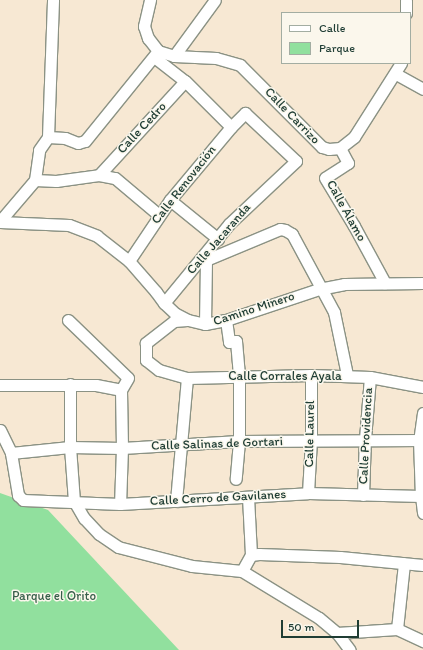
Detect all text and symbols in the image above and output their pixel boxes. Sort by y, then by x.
legend [281,12,411,64]
text: Calle [319,21,345,35]
text: Parque [319,41,355,55]
street label: Calle Carrizo [261,84,323,148]
street label: Calle Cedro [114,99,170,157]
street label: Calle Renovación [148,142,220,228]
street label: Calle Álamo [323,178,369,244]
street label: Calle Jacaranda [184,200,254,278]
street label: Camino Minero [211,289,297,329]
street label: Calle Corrales Ayala [229,368,341,384]
street label: Calle Providencia [356,387,376,485]
street label: Calle Laurel [302,400,318,468]
street label: Calle Salinas de Gortari [151,434,283,454]
street label: Calle Cerro de Gavilanes [149,487,287,509]
park label: Parque el Orito [12,588,96,604]
scale bar [283,612,361,638]
text: 50 m [288,620,314,634]

